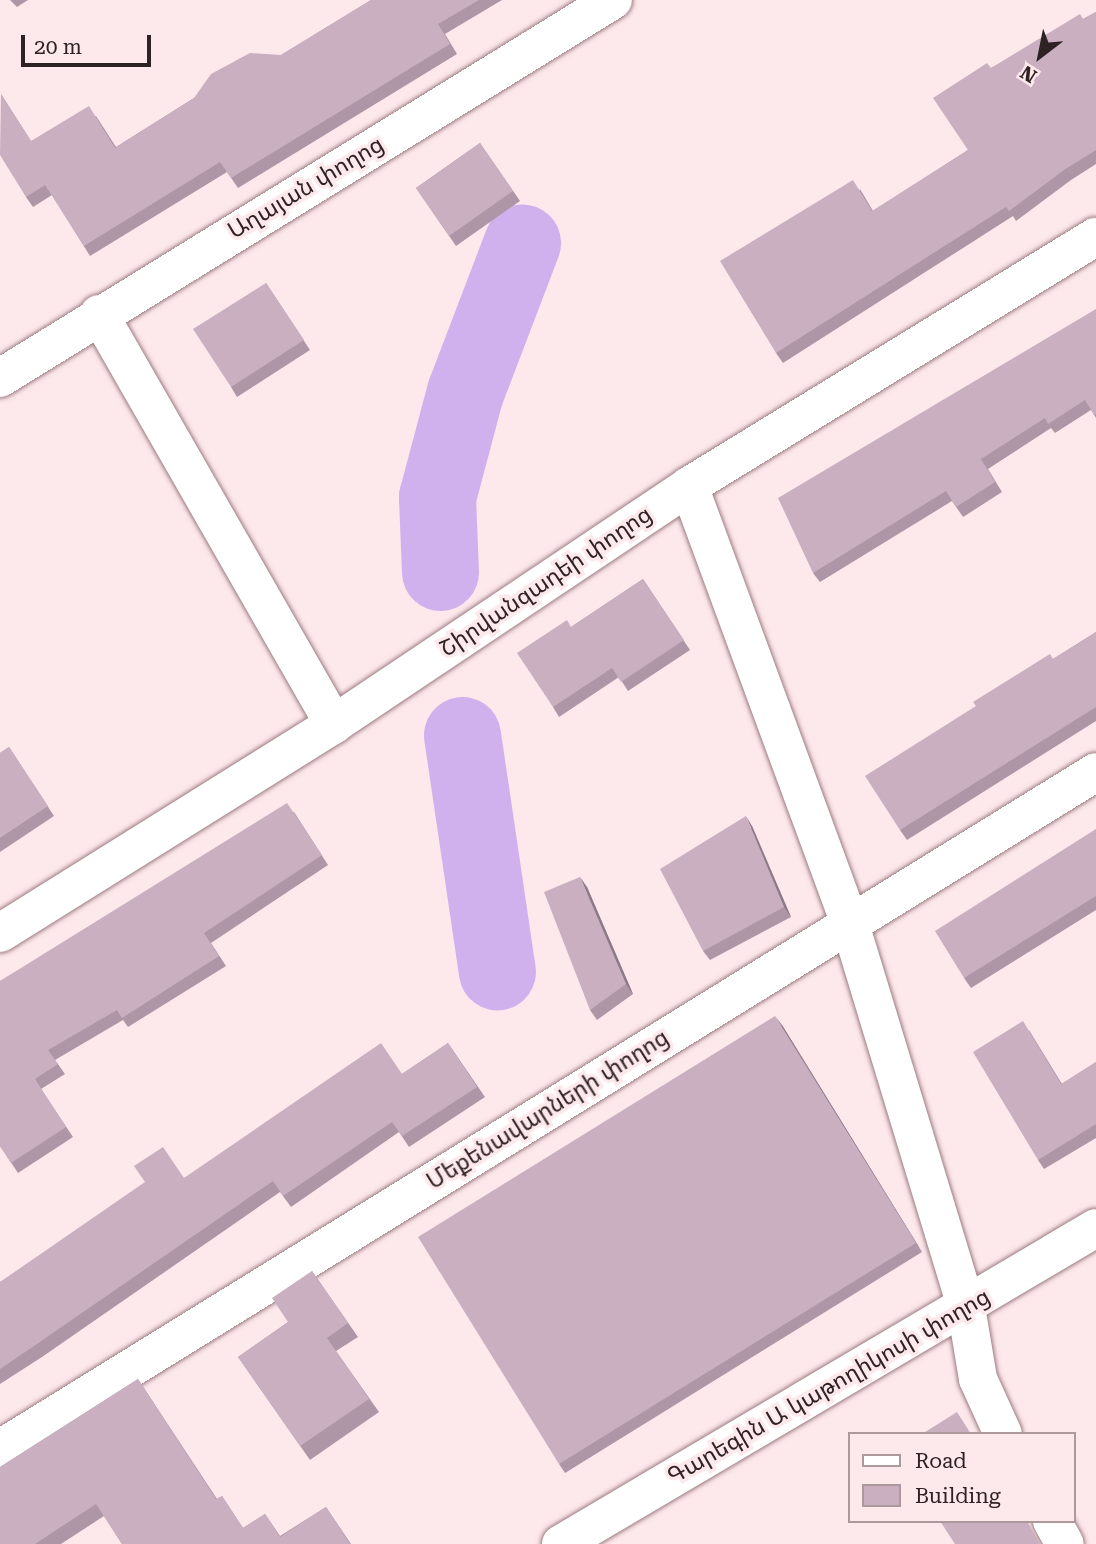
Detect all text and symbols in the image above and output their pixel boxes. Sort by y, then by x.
scale bar [24,21,154,65]
north arrow [1005,21,1075,91]
text: 20 m [34,35,82,59]
text: N [1016,61,1041,88]
street label: Աղայան փողոց [223,131,389,245]
street label: Շիրվանզադեի փողոց [435,501,657,663]
street label: Մեքենավարների փողոց [422,1024,674,1196]
street label: Գարեգին Ա կաթողիկոսի փողոց [663,1283,995,1491]
legend [848,1432,1075,1523]
text: Road [915,1449,967,1473]
text: Building [915,1484,1001,1508]

